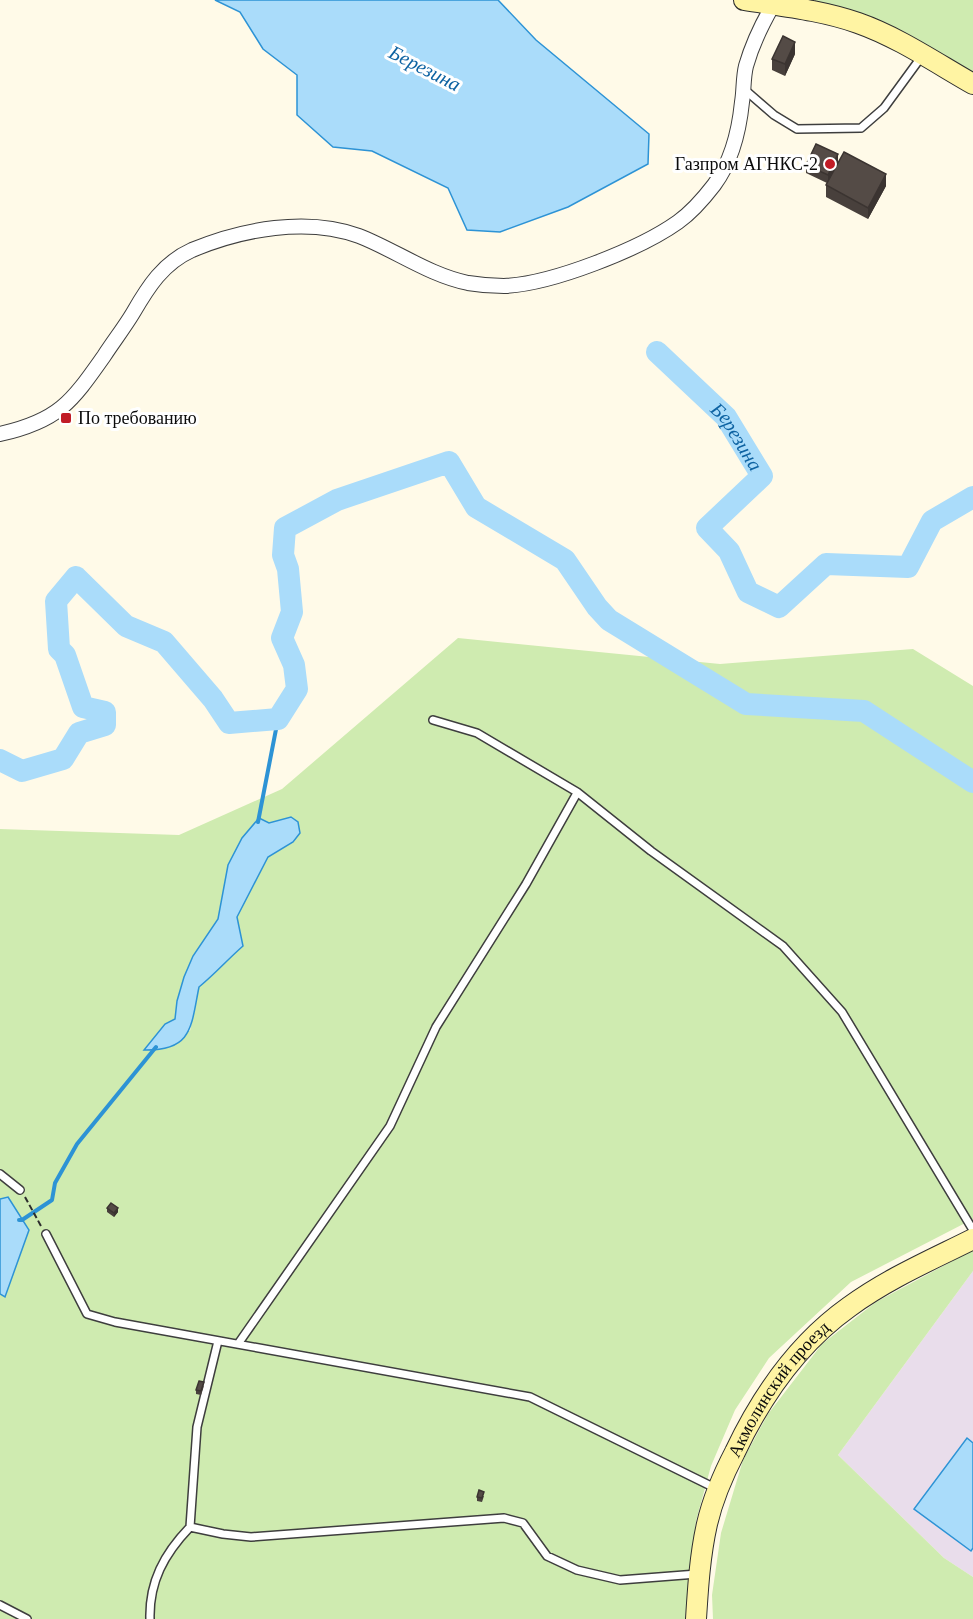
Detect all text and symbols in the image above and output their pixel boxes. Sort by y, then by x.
water label: Березина [384,40,464,96]
place label: Газпром АГНКС-2 [675,154,818,174]
marker: Газпром АГНКС-2 [823,157,837,171]
water label: Березина [706,397,767,475]
place label: По требованию [78,408,197,428]
marker: По требованию [59,411,73,425]
street label: Акмолинский проезд [724,1317,833,1460]

